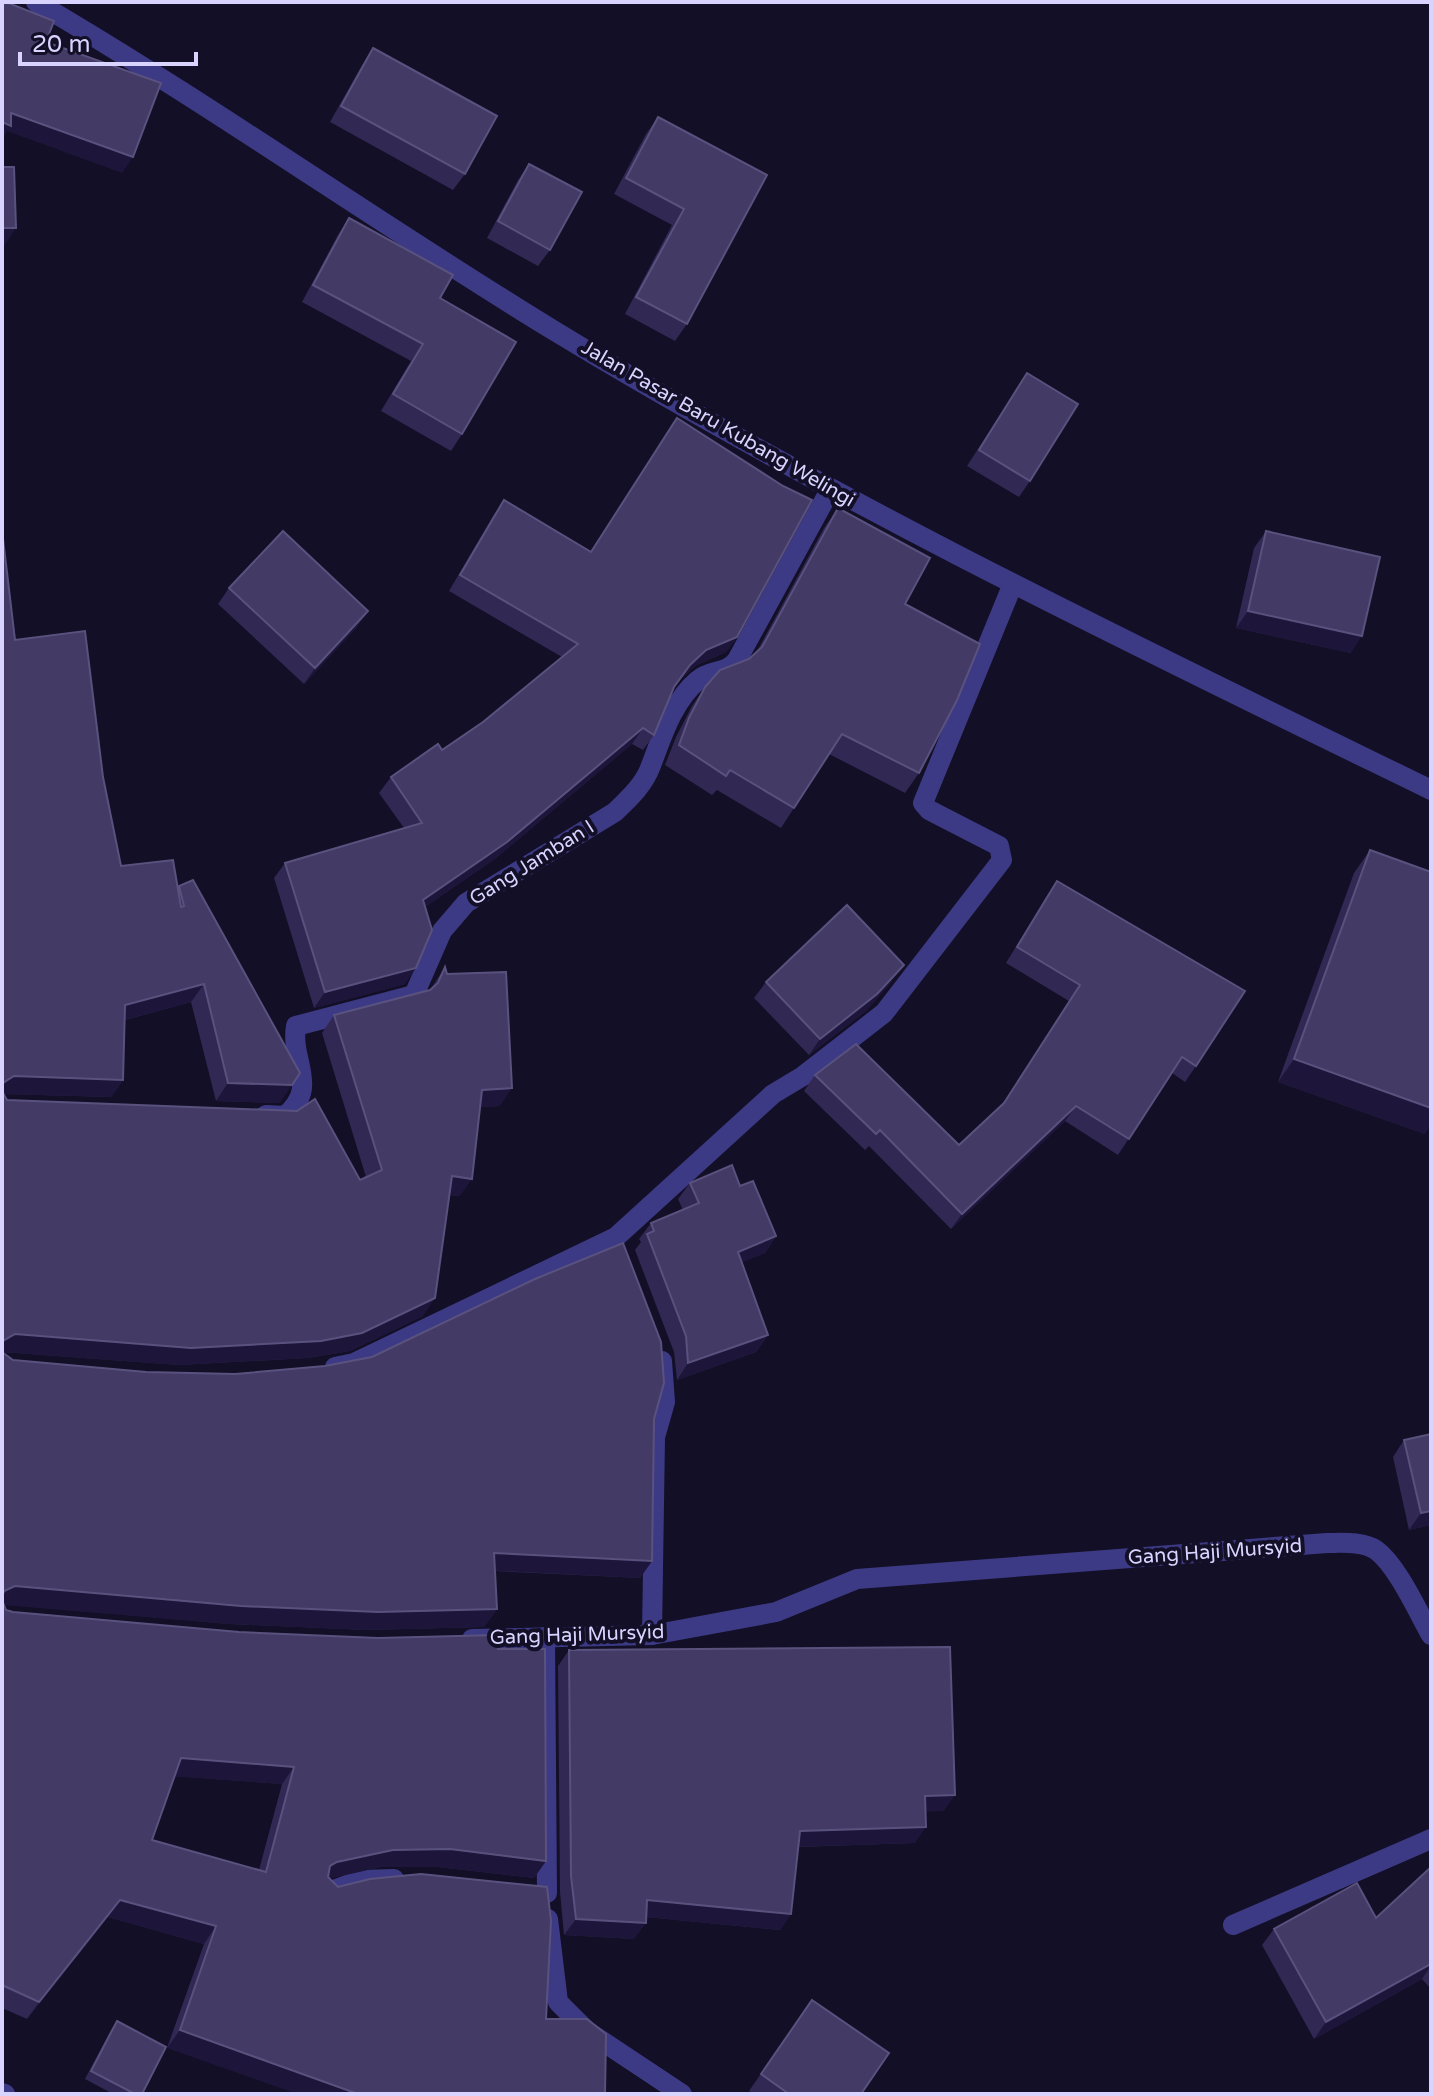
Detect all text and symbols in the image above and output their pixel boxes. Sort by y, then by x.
scale bar [20,16,196,66]
text: 20 m [32,30,90,59]
street label: Jalan Pasar Baru Kubang Welingi [577,336,859,512]
street label: Gang Jamban I [465,815,599,911]
street label: Gang Haji Mursyid [1127,1534,1303,1570]
street label: Gang Haji Mursyid [489,1620,665,1650]

